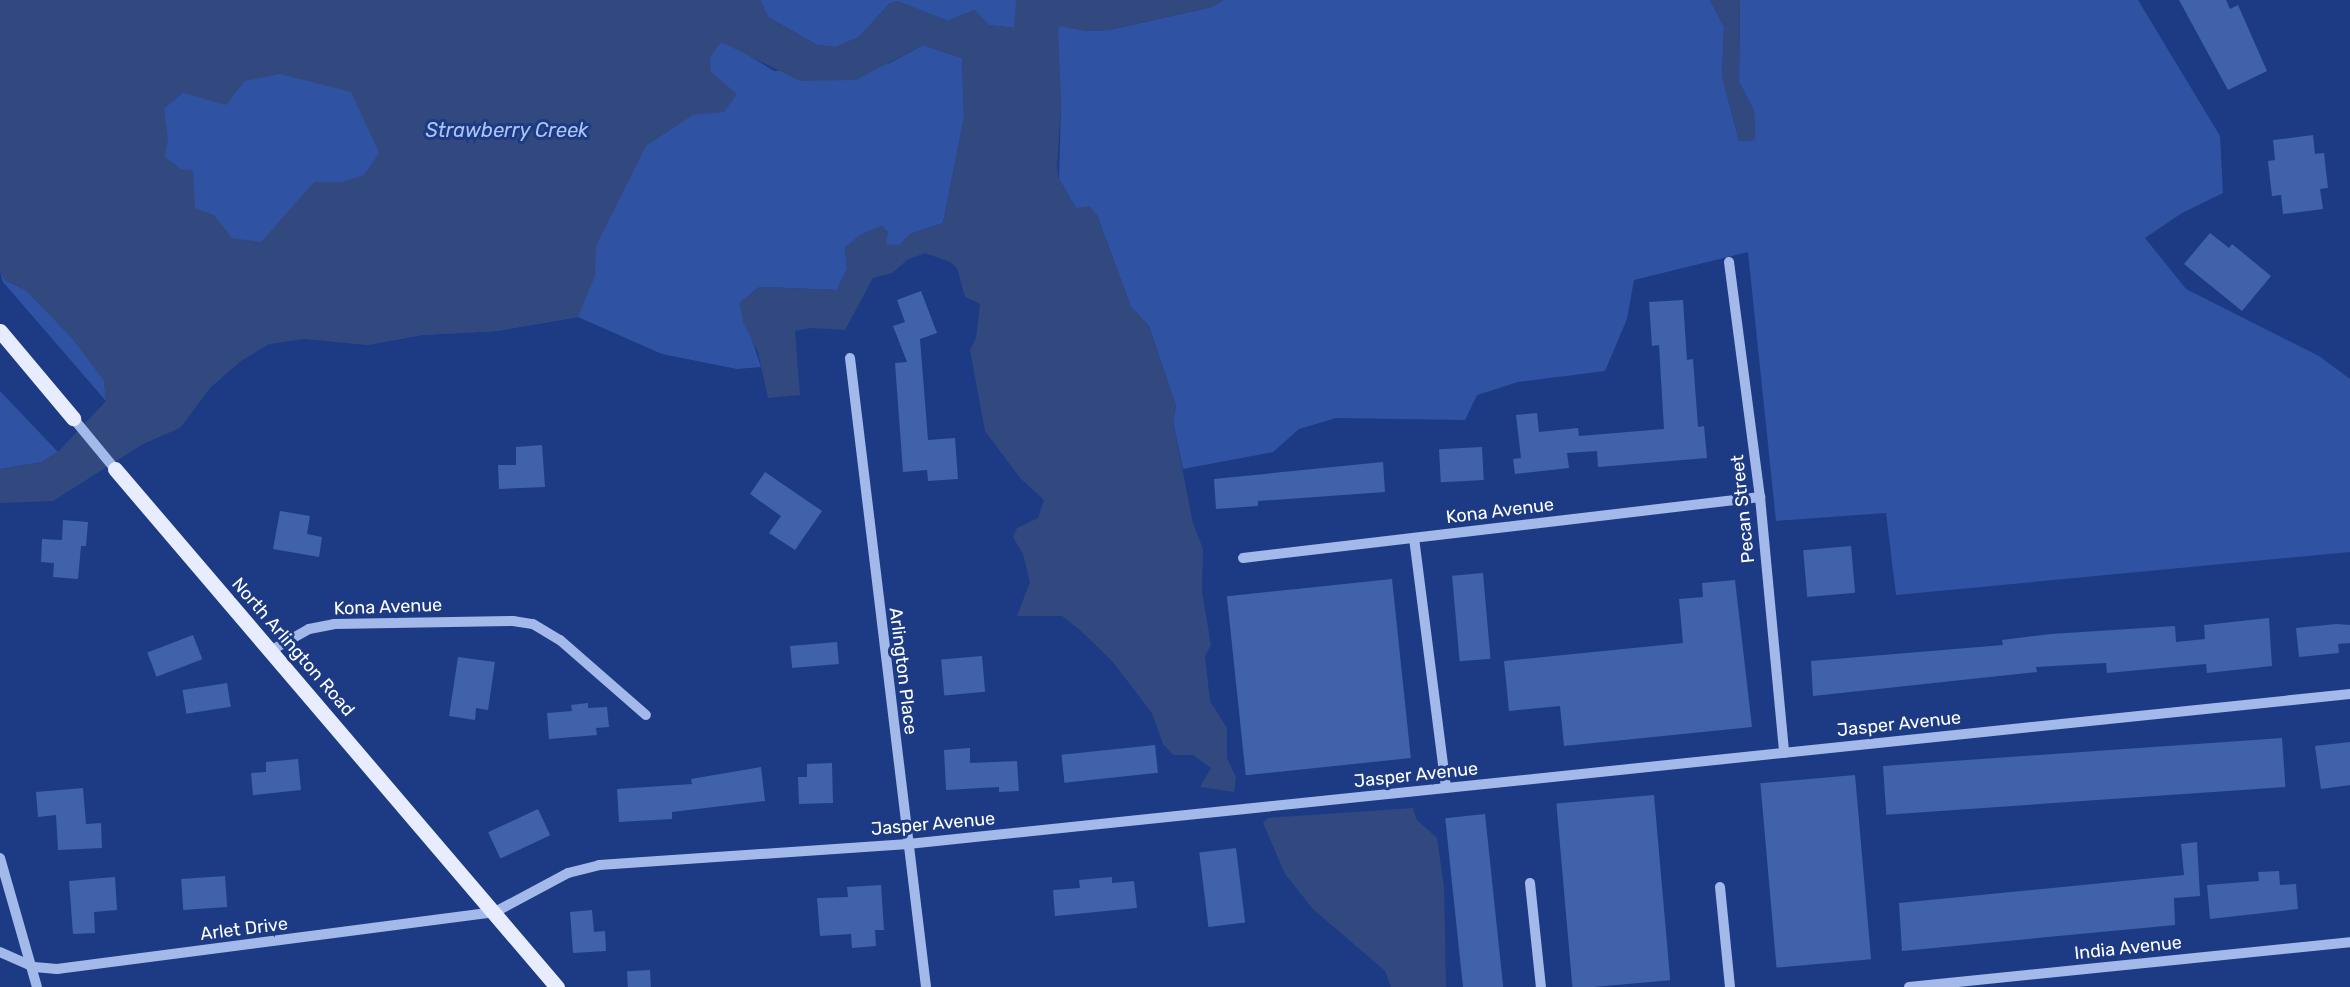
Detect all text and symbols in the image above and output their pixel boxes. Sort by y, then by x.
water label: Strawberry Creek [425,118,589,142]
street label: Pecan Street [1727,454,1759,564]
street label: Kona Avenue [1445,494,1555,528]
street label: North Arlington Road [227,573,359,721]
street label: Kona Avenue [333,594,443,620]
street label: Arlington Place [884,606,922,736]
street label: Jasper Avenue [1835,707,1963,741]
street label: Jasper Avenue [1352,758,1480,792]
street label: Jasper Avenue [870,808,996,840]
street label: Arlet Drive [199,913,289,945]
street label: India Avenue [2073,932,2183,964]

